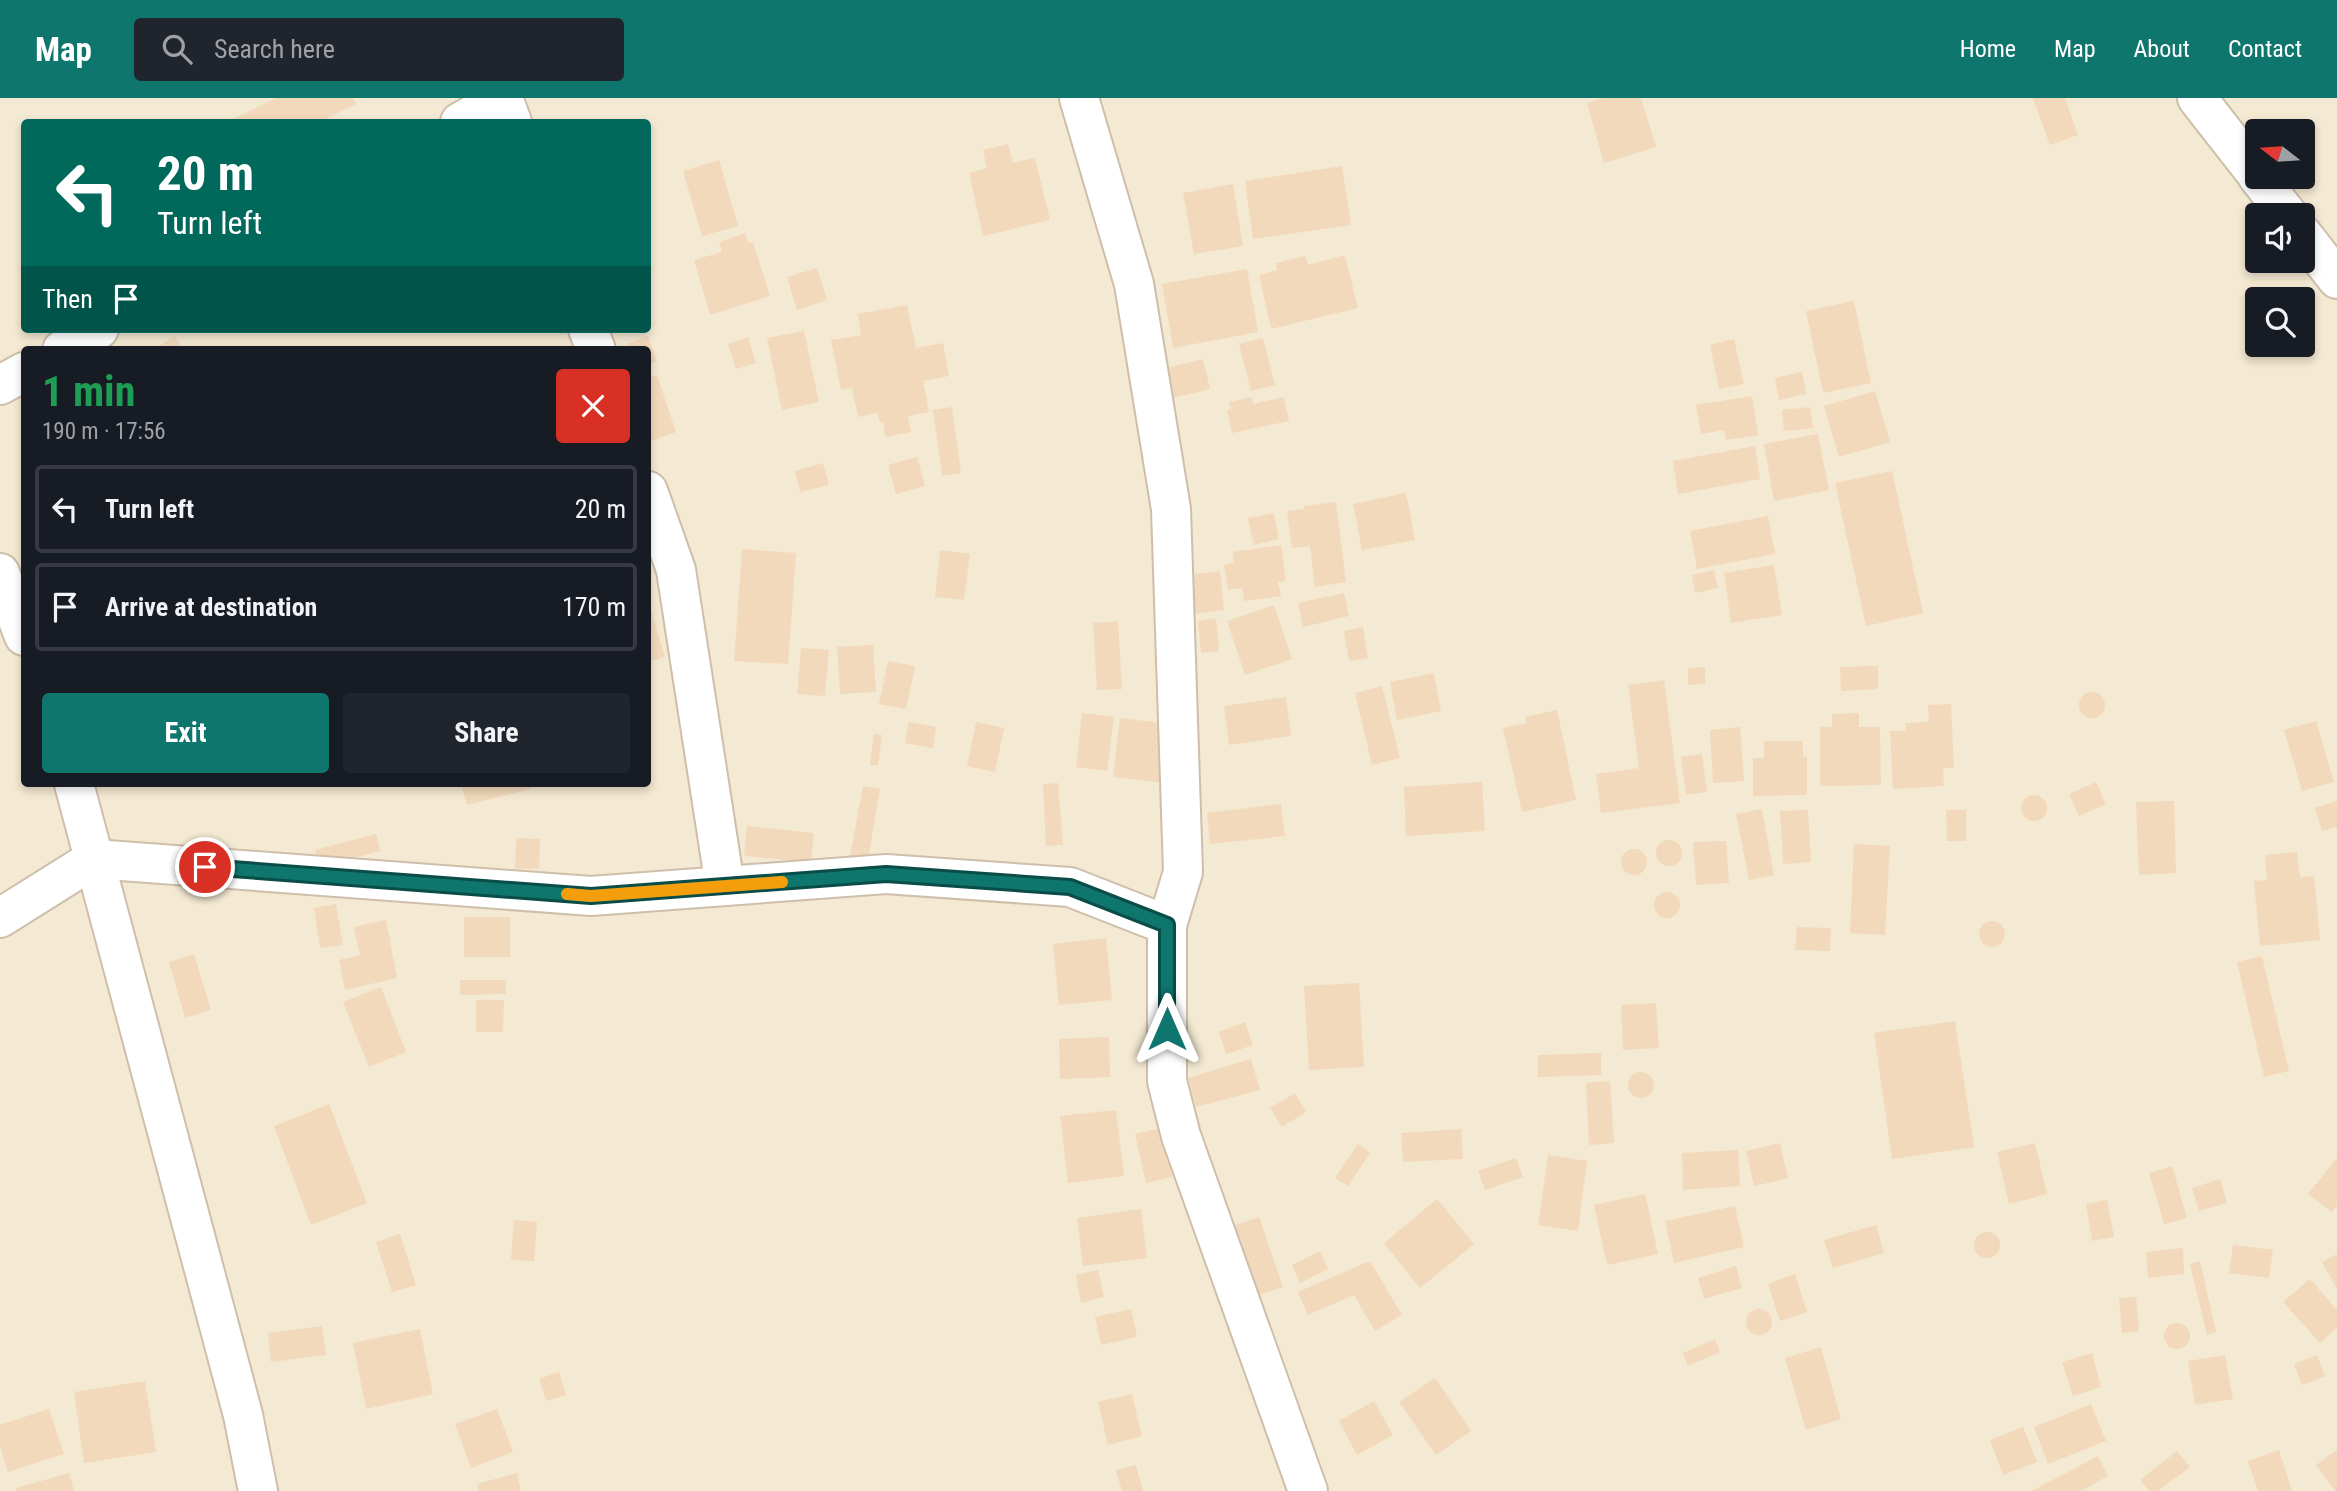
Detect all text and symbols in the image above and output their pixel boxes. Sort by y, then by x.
search box [134,18,624,81]
text: Map [35,30,92,69]
icon: search [158,30,196,68]
text: Search here [214,34,335,64]
text: Home [1960,35,2016,63]
text: Map [2054,35,2096,63]
text: About [2134,35,2190,63]
text: Contact [2228,35,2302,63]
north arrow [2245,119,2315,189]
map controls [2245,119,2315,357]
text: 20 m [157,145,254,202]
icon: left [42,147,133,238]
button: sound [2245,203,2315,273]
text: Turn left [157,204,262,242]
icon: arrive [107,280,145,318]
text: Then [42,284,93,314]
button: search [2245,287,2315,357]
text: 1 min [42,367,135,416]
button: close [556,369,630,443]
text: 190 m · 17:56 [42,418,166,445]
icon: left [46,490,84,528]
text: Turn left [105,494,194,524]
text: 20 m [575,494,626,524]
icon: arrive [46,588,84,626]
text: Arrive at destination [105,592,317,622]
text: 170 m [562,592,626,622]
button: Exit [42,693,329,773]
button: Share [343,693,630,773]
pin [175,837,235,897]
icon: arrive [186,848,224,886]
position arrow [1130,992,1204,1066]

